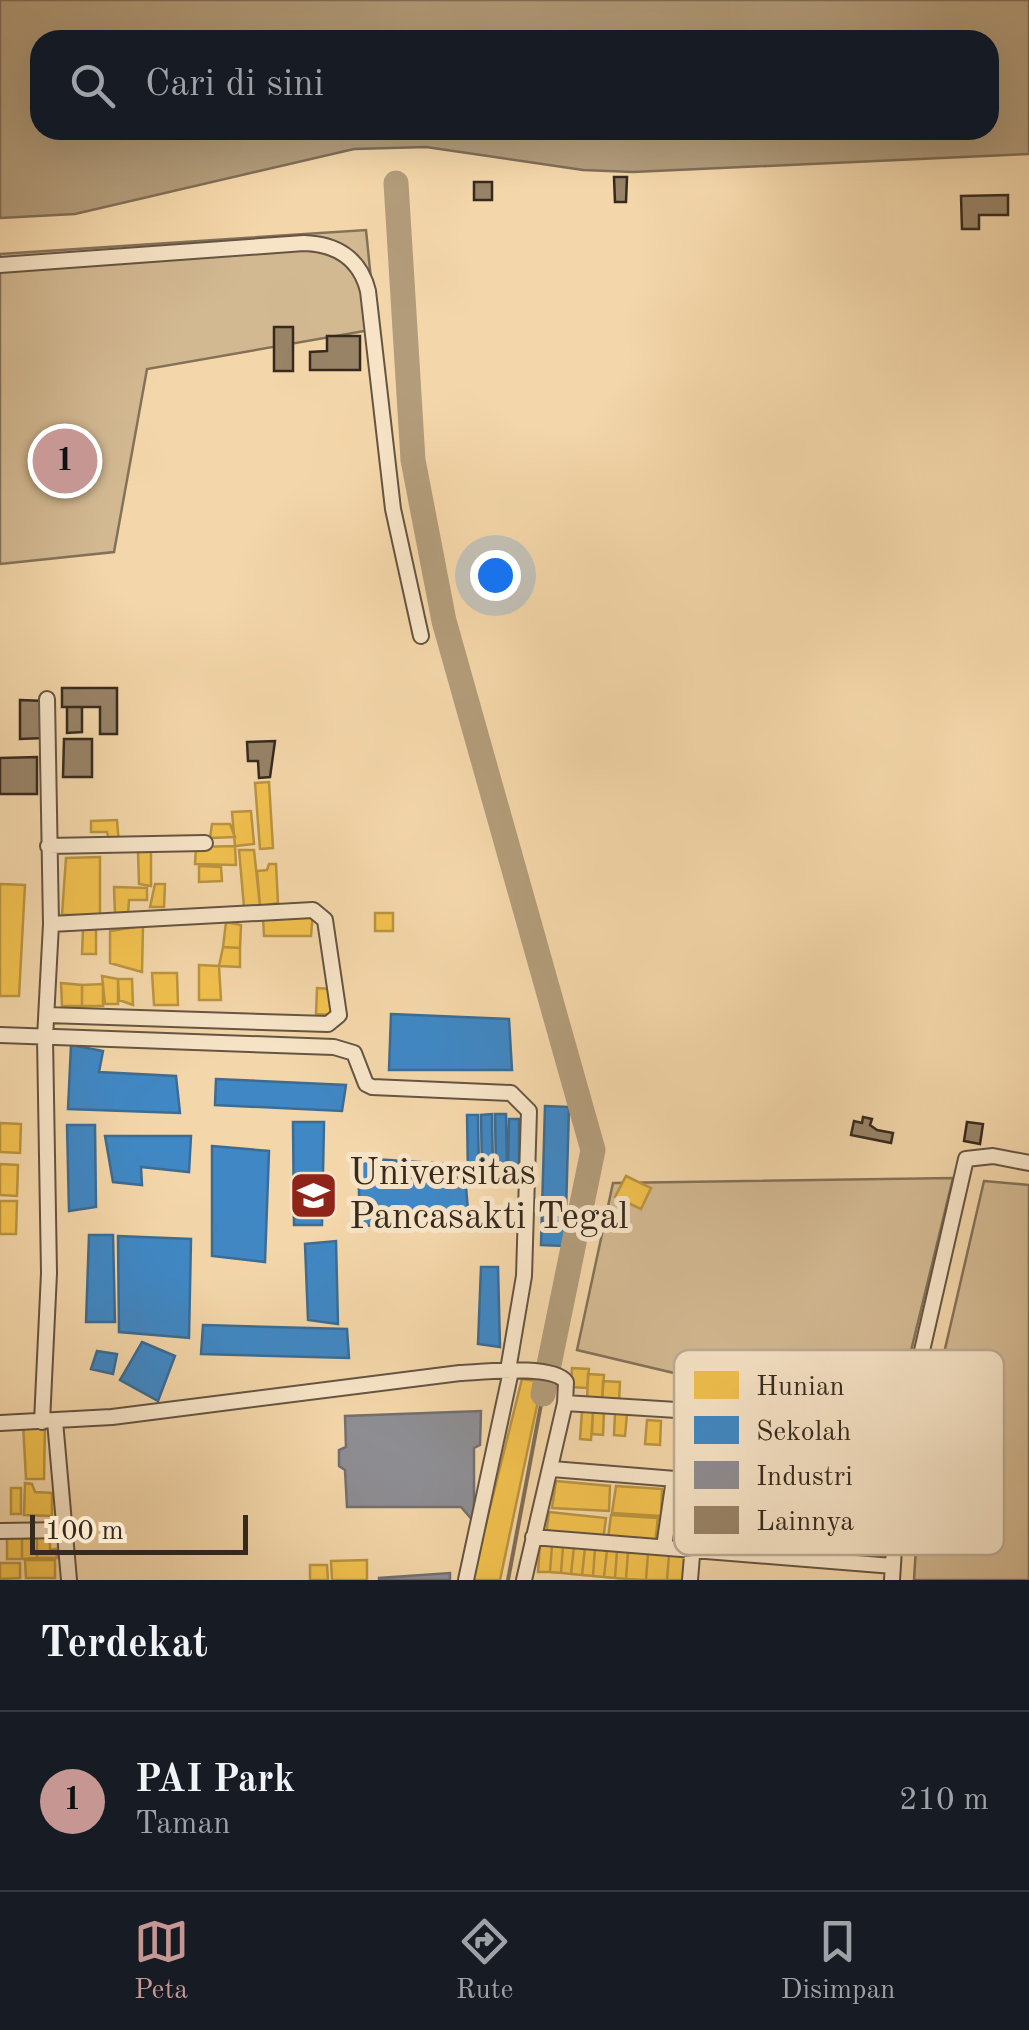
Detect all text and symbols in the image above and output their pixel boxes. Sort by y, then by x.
search box [30,30,999,140]
icon: search [65,58,120,113]
text: Cari di sini [145,66,324,104]
pin: 1 [32,424,98,498]
your location [470,550,521,601]
place label: Universitas Pancasakti Tegal [349,1155,629,1237]
school or university icon: Universitas Pancasakti Tegal [288,1170,340,1222]
legend [674,1350,1004,1555]
text: Hunian [756,1374,845,1402]
text: Sekolah [756,1419,851,1447]
text: Industri [756,1464,853,1492]
text: Lainnya [756,1509,854,1537]
scale bar [30,1510,248,1554]
text: 100 m [45,1518,124,1546]
text: Terdekat [40,1624,208,1666]
text: PAI Park [135,1762,295,1800]
text: 1 [63,1785,82,1817]
text: 210 m [899,1785,989,1817]
text: Taman [135,1809,231,1841]
tab: Peta [134,1914,189,2009]
tab: Rute [456,1914,513,2009]
tab: Disimpan [781,1914,895,2009]

